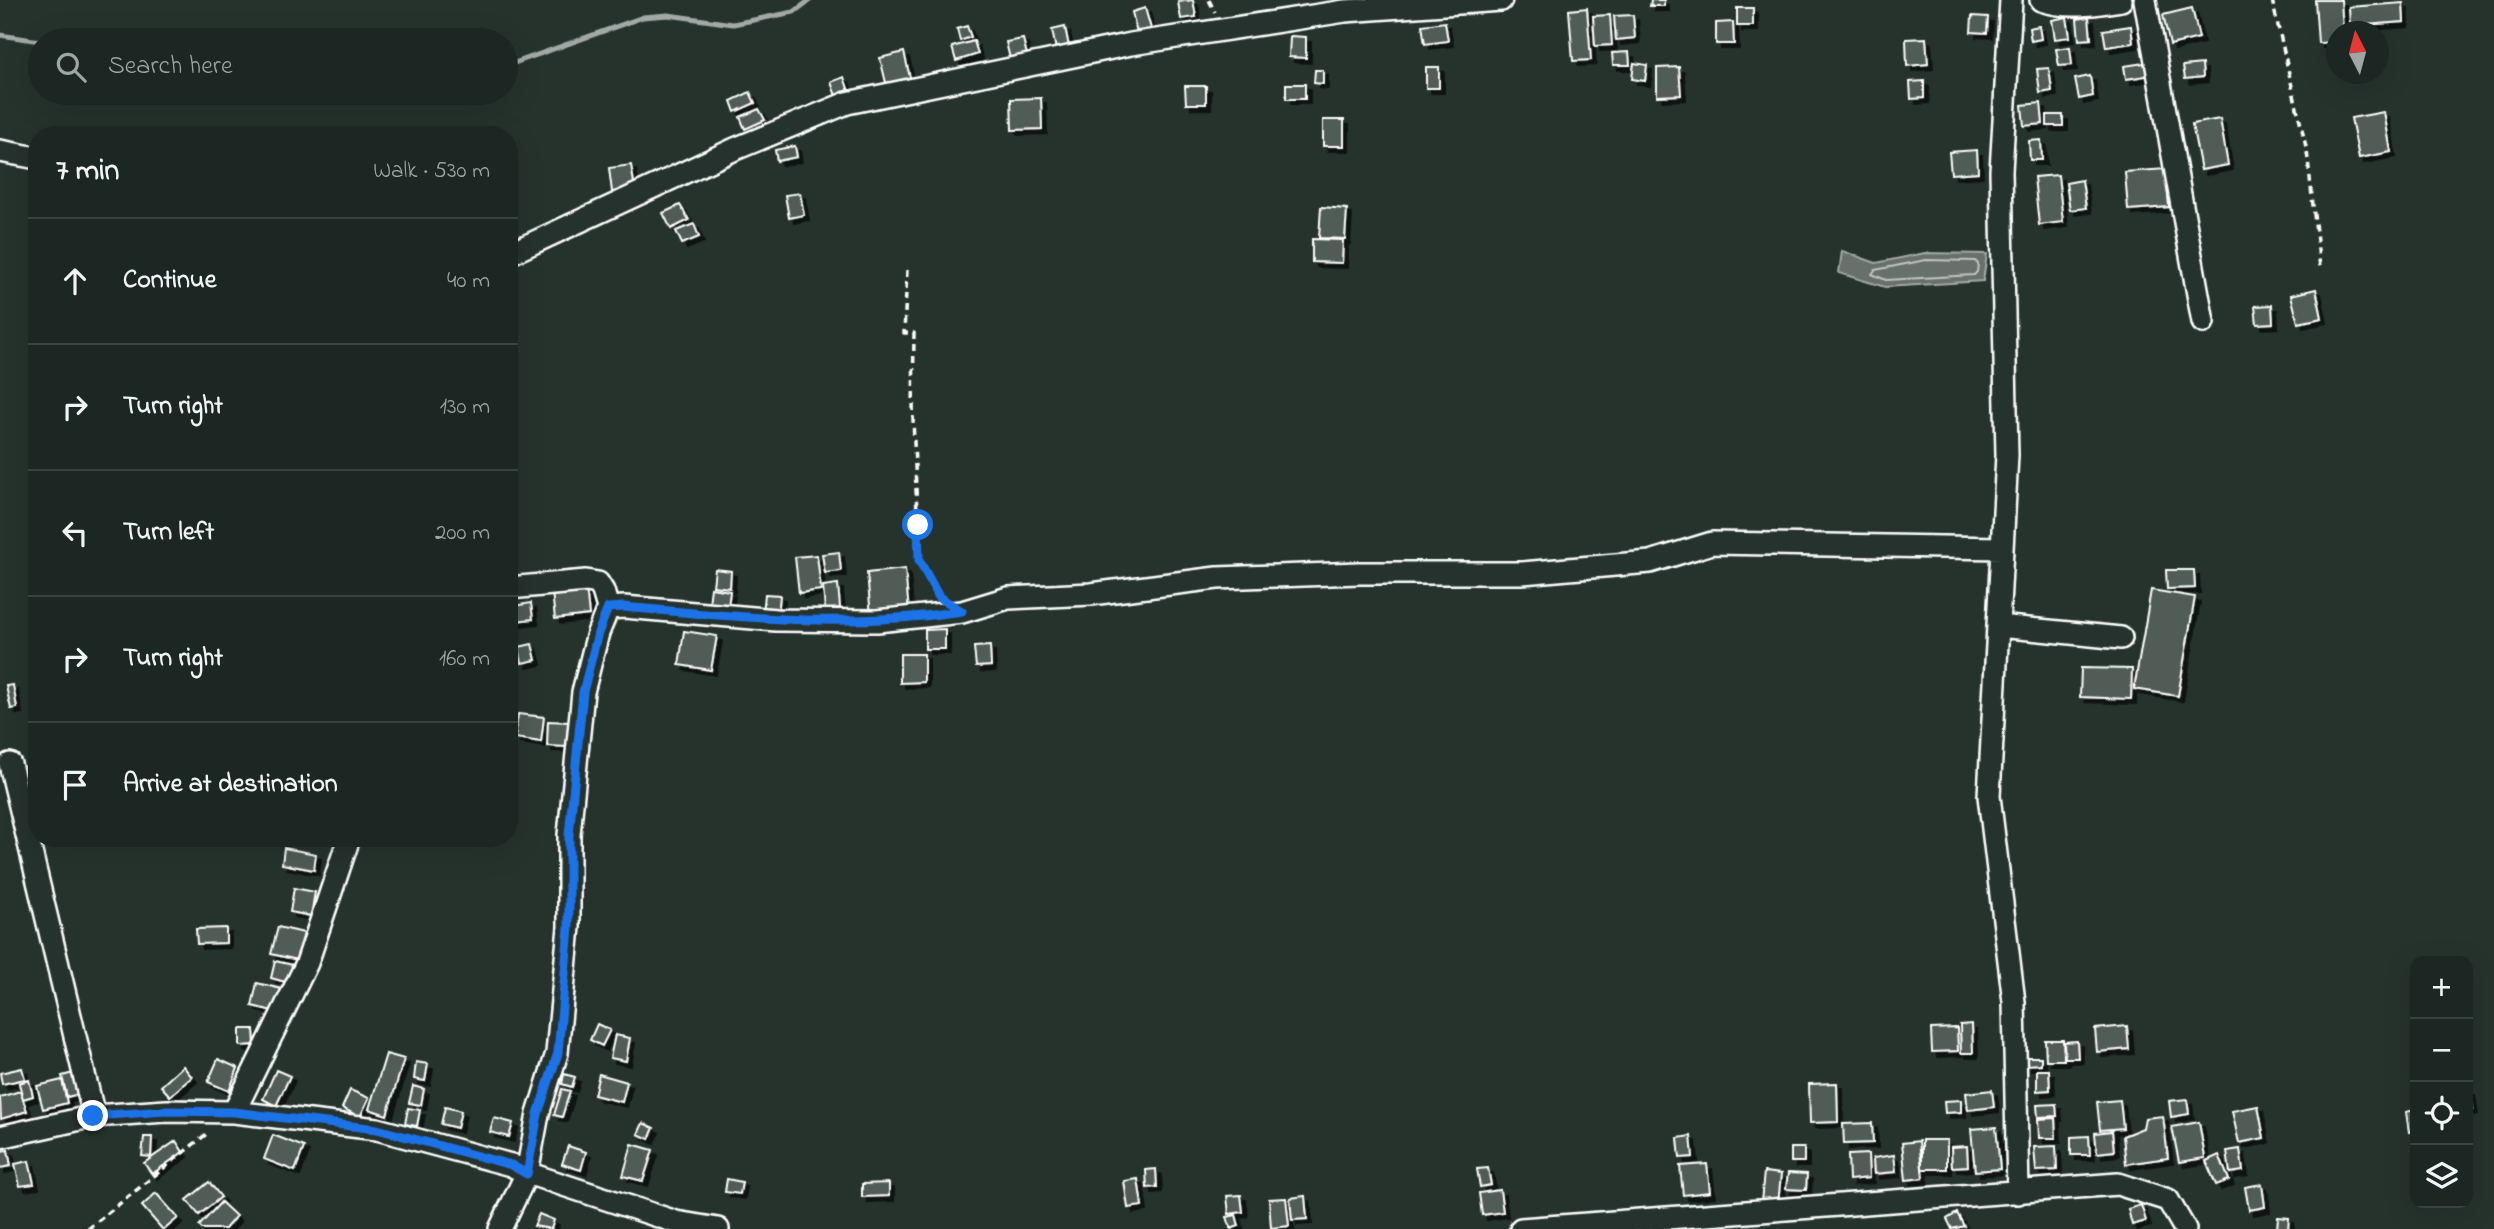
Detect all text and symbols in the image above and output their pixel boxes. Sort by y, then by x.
north arrow [2326,21,2389,84]
search box [28,28,518,105]
icon: search [52,48,90,86]
text: Search here [108,48,233,86]
text: 7 min [56,150,119,194]
text: Walk · 530 m [373,155,490,188]
icon: ahead [56,262,94,300]
text: Continue [123,262,216,300]
text: 40 m [447,265,490,298]
icon: right [56,388,94,426]
text: Turn right [123,388,223,426]
text: 130 m [440,391,490,424]
route start [902,509,933,540]
icon: left [56,514,94,552]
text: Turn left [123,514,214,552]
text: 200 m [435,517,490,550]
icon: right [56,640,94,678]
text: Turn right [123,640,223,678]
text: 160 m [439,643,490,676]
icon: arrive [56,766,94,804]
text: Arrive at destination [123,766,338,804]
map controls [2410,956,2473,1208]
button: + [2410,956,2473,1019]
button: − [2410,1019,2473,1082]
button: locate [2410,1082,2473,1145]
route end [77,1100,108,1131]
button: layers [2410,1145,2473,1208]

